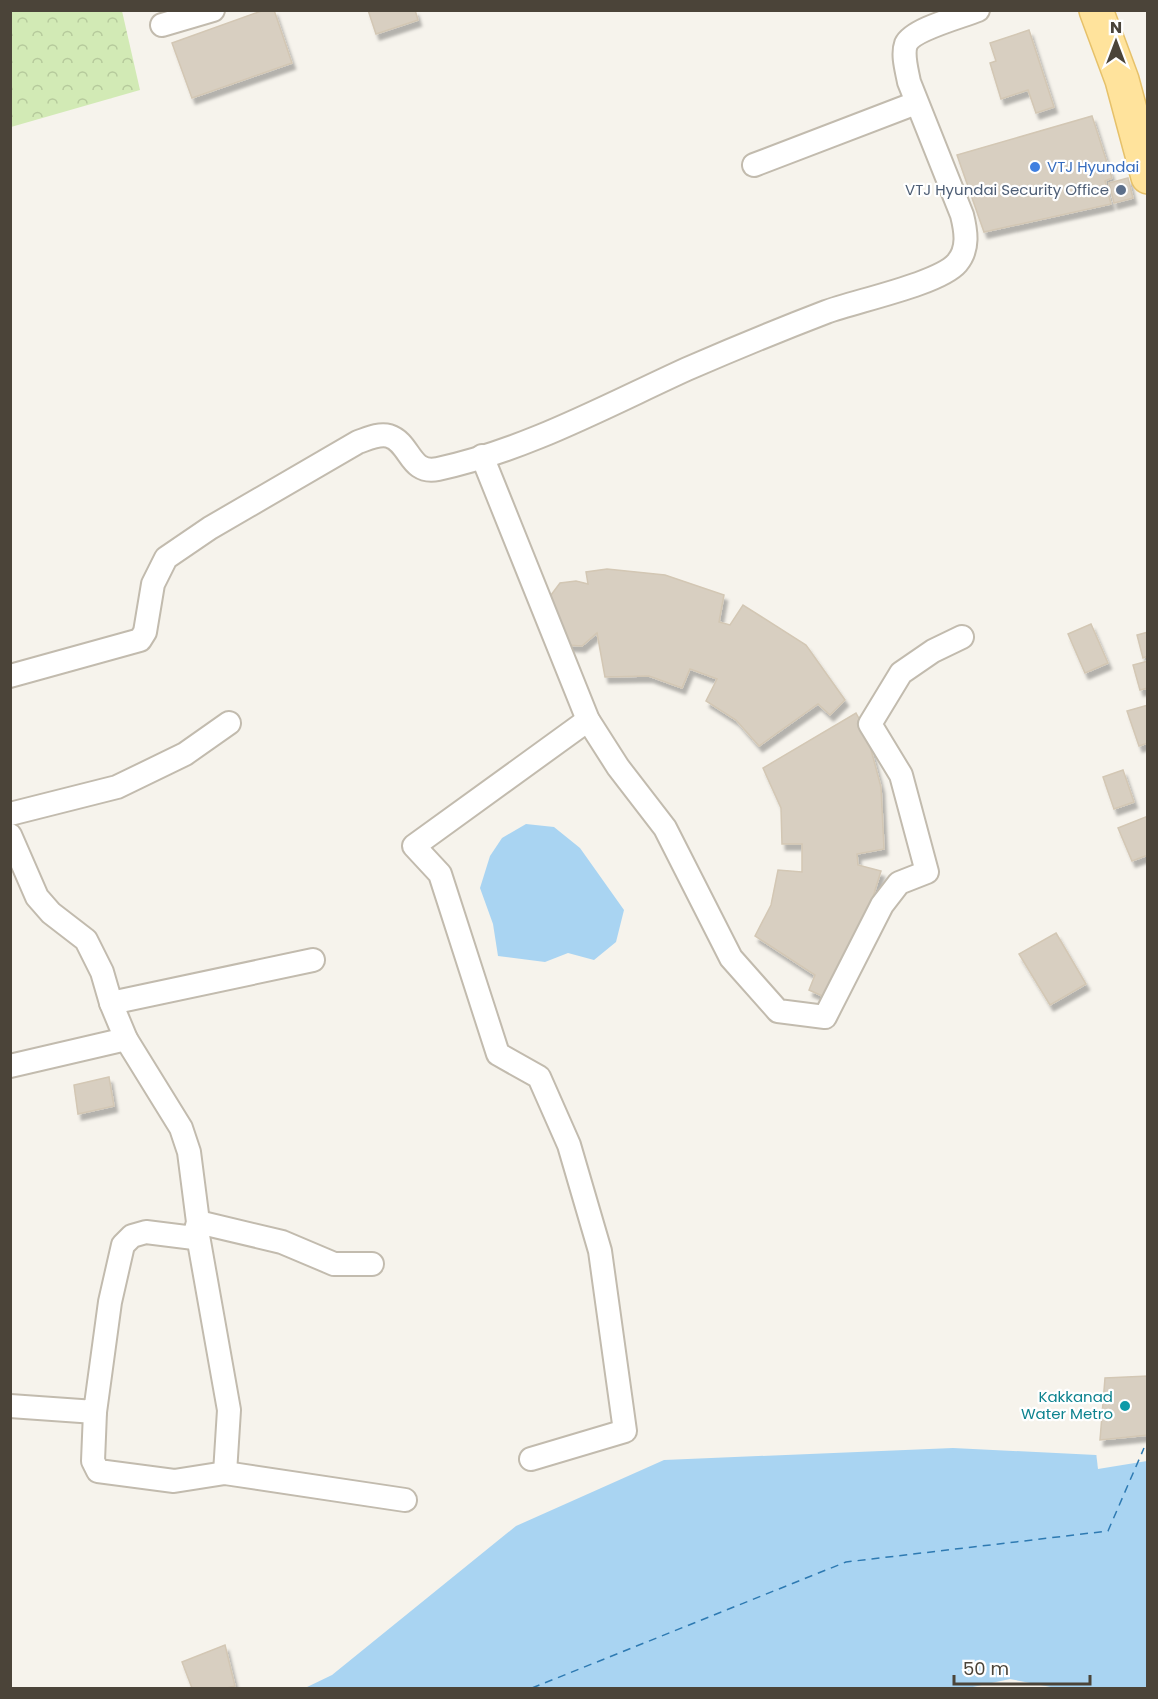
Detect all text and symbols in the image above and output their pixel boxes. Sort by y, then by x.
north arrow [1086,12,1146,72]
text: N [1110,16,1122,39]
place label: VTJ Hyundai [1047,156,1139,177]
marker: VTJ Hyundai [1028,160,1042,174]
place label: VTJ Hyundai Security Office [905,179,1109,200]
marker: VTJ Hyundai Security Office [1114,183,1128,197]
place label: Kakkanad Water Metro [1021,1386,1113,1424]
marker: Kakkanad Water Metro [1118,1399,1132,1413]
scale bar [954,1648,1090,1686]
text: 50 m [963,1656,1009,1681]

